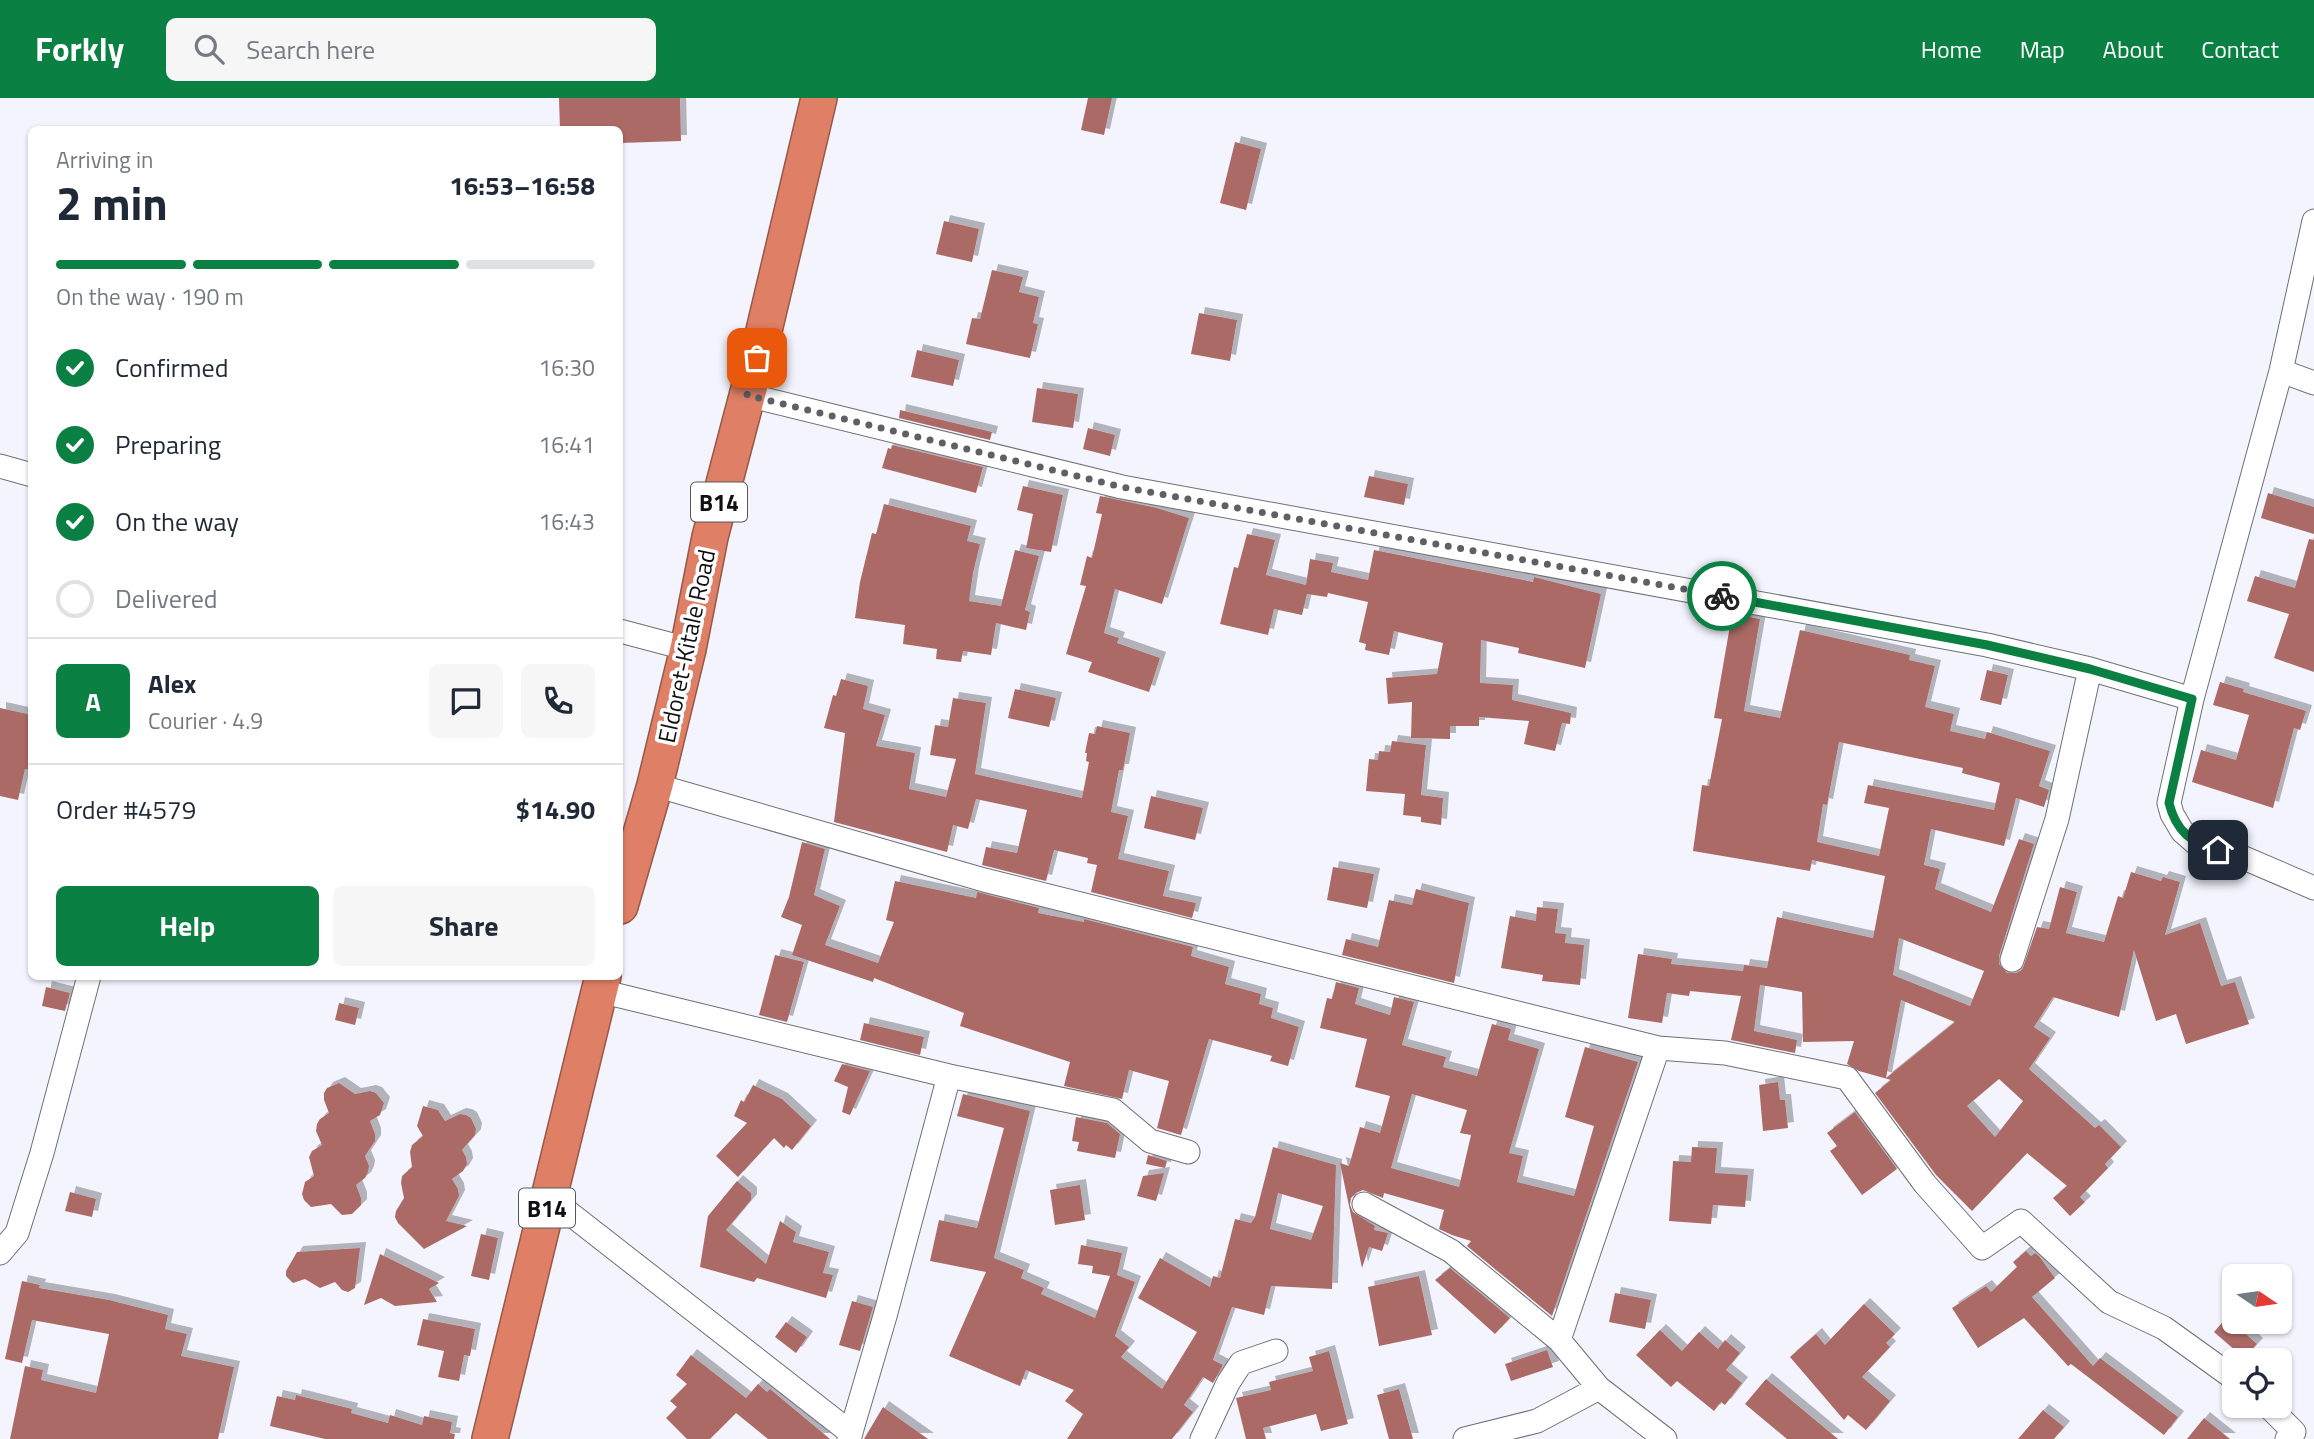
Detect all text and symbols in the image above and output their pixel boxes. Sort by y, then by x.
search box [166,18,656,81]
text: Forkly [35,24,124,74]
icon: search [190,30,228,68]
text: Search here [246,30,375,69]
text: Home [1921,31,1982,67]
text: Map [2020,31,2065,67]
text: About [2103,31,2163,67]
text: Contact [2201,31,2279,67]
text: Arriving in [56,142,153,177]
text: 16:53–16:58 [449,166,595,205]
text: 2 min [56,168,168,238]
text: On the way · 190 m [56,279,244,314]
pin [727,328,787,388]
icon: bag [738,339,776,377]
text: Confirmed [115,348,229,387]
icon: check [56,349,94,387]
text: 16:30 [538,350,595,385]
text: Preparing [115,425,221,464]
icon: check [56,426,94,464]
text: 16:41 [538,427,595,462]
road number: B14 [691,482,747,522]
text: On the way [115,502,239,541]
icon: check [56,503,94,541]
text: 16:43 [538,504,595,539]
street label: Eldoret-Kitale Road [648,546,724,746]
courier [1687,561,1757,631]
icon: bike [1703,577,1741,615]
text: Delivered [115,579,218,618]
text: Alex [148,664,196,703]
button: chat [429,664,503,738]
button: phone [521,664,595,738]
text: A [85,682,101,721]
text: Courier · 4.9 [148,703,263,738]
text: Order #4579 [56,790,196,829]
text: $14.90 [516,790,595,829]
pin [2188,820,2248,880]
icon: home [2199,831,2237,869]
button: Help [56,886,319,966]
button: Share [333,886,595,966]
road number: B14 [519,1189,575,1228]
north arrow [2222,1264,2292,1334]
map controls [2222,1264,2292,1418]
button: locate [2222,1348,2292,1418]

